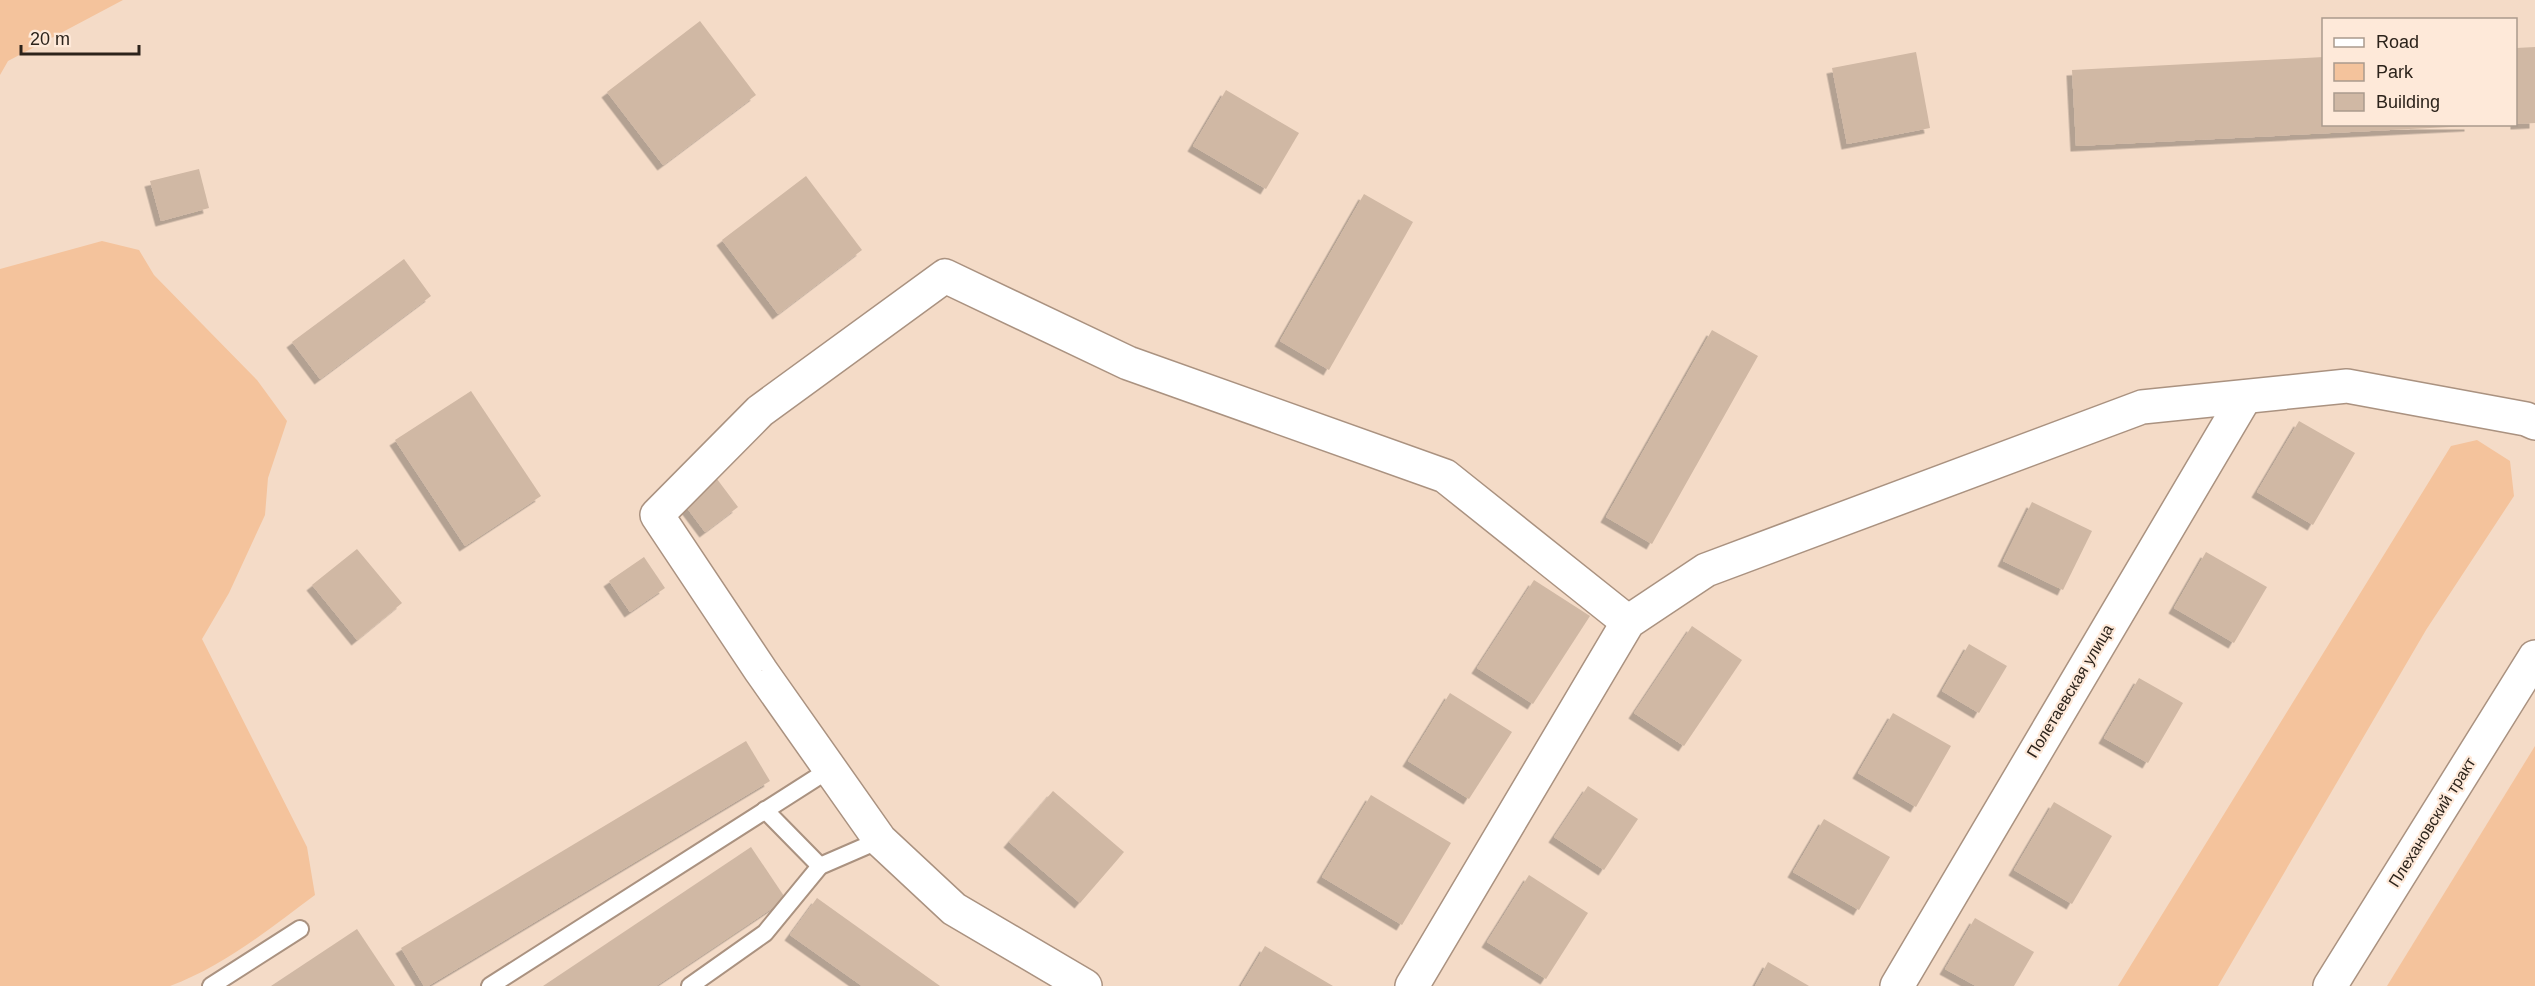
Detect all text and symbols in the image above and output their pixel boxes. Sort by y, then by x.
scale bar [21,18,140,56]
legend [2322,18,2517,126]
text: 20 m [30,29,70,49]
text: Road [2376,32,2419,52]
text: Park [2376,62,2414,82]
text: Building [2376,92,2440,112]
street label: Полетаевская улица [2023,621,2117,761]
street label: Плехановский тракт [2385,754,2479,890]

